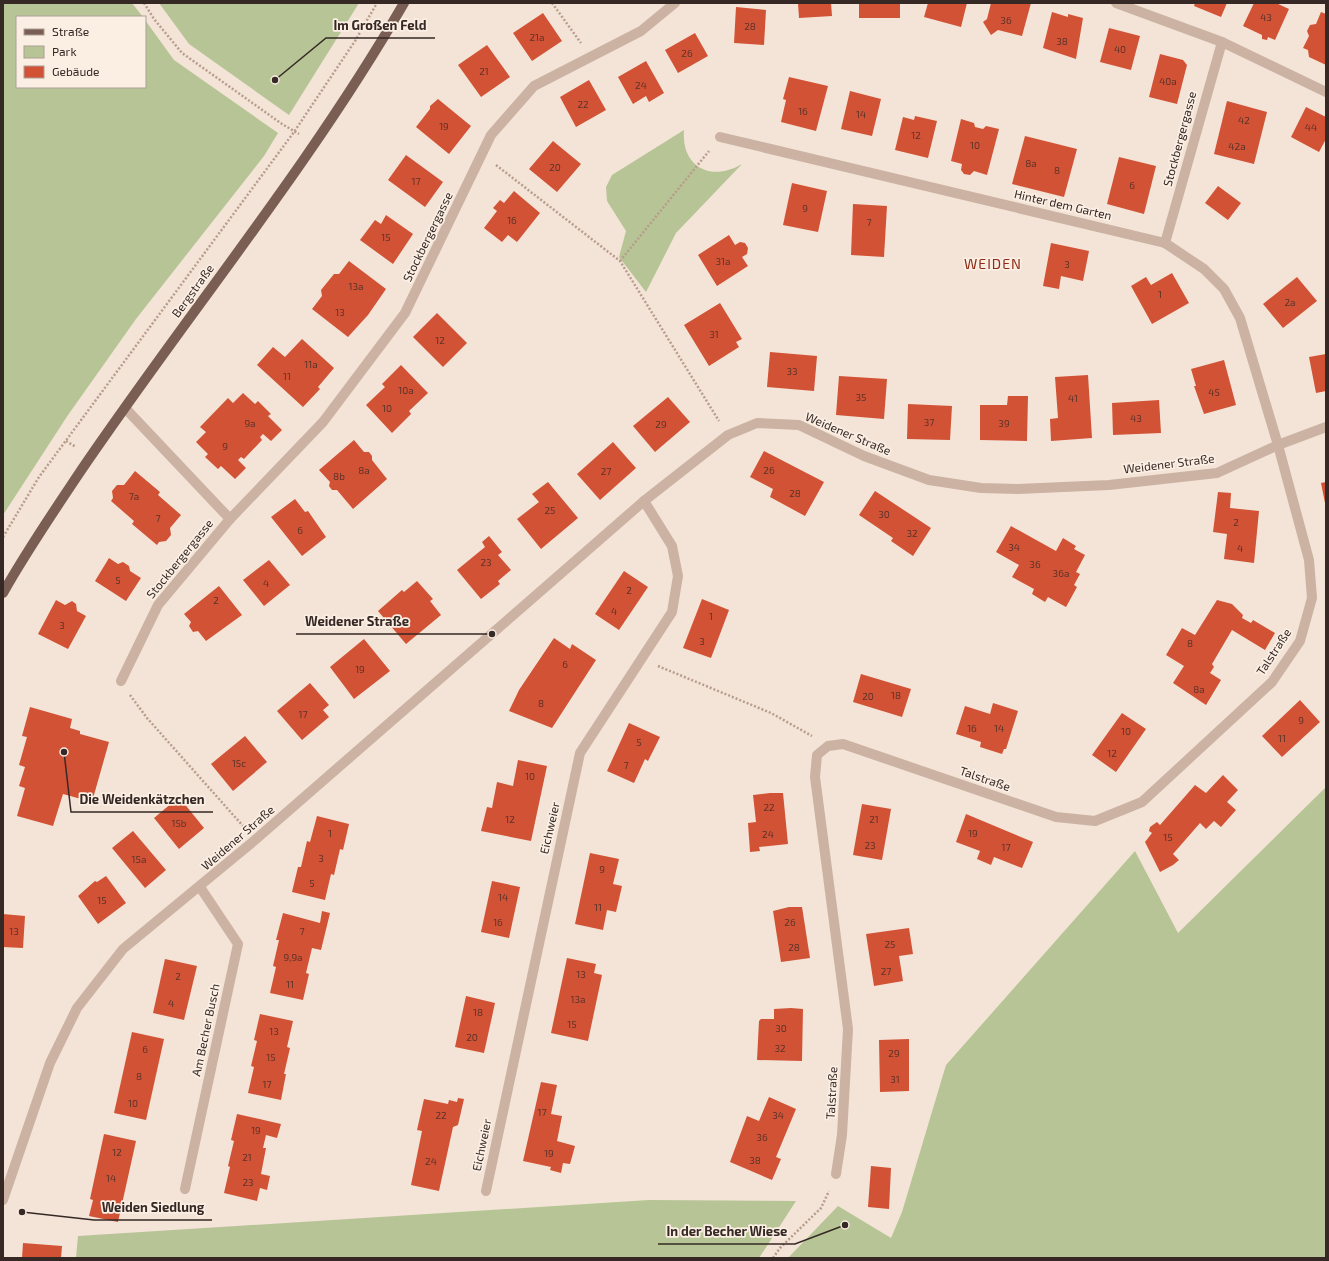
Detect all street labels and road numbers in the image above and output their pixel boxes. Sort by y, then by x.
street label: Stockbergergasse [1160,90,1198,188]
street label: Hinter dem Garten [1013,186,1113,222]
street label: Stockbergergasse [399,190,455,284]
street label: Bergstraße [168,261,216,320]
street label: Weidener Straße [803,409,893,457]
street label: Weidener Straße [1122,450,1215,476]
street label: Stockbergergasse [143,516,215,601]
street label: Talstraße [1253,626,1293,677]
street label: Talstraße [958,763,1012,793]
street label: Eichweier [536,800,562,855]
street label: Weidener Straße [198,802,277,873]
street label: Am Becher Busch [188,982,222,1077]
street label: Talstraße [823,1066,839,1120]
street label: Eichweier [469,1117,493,1172]

